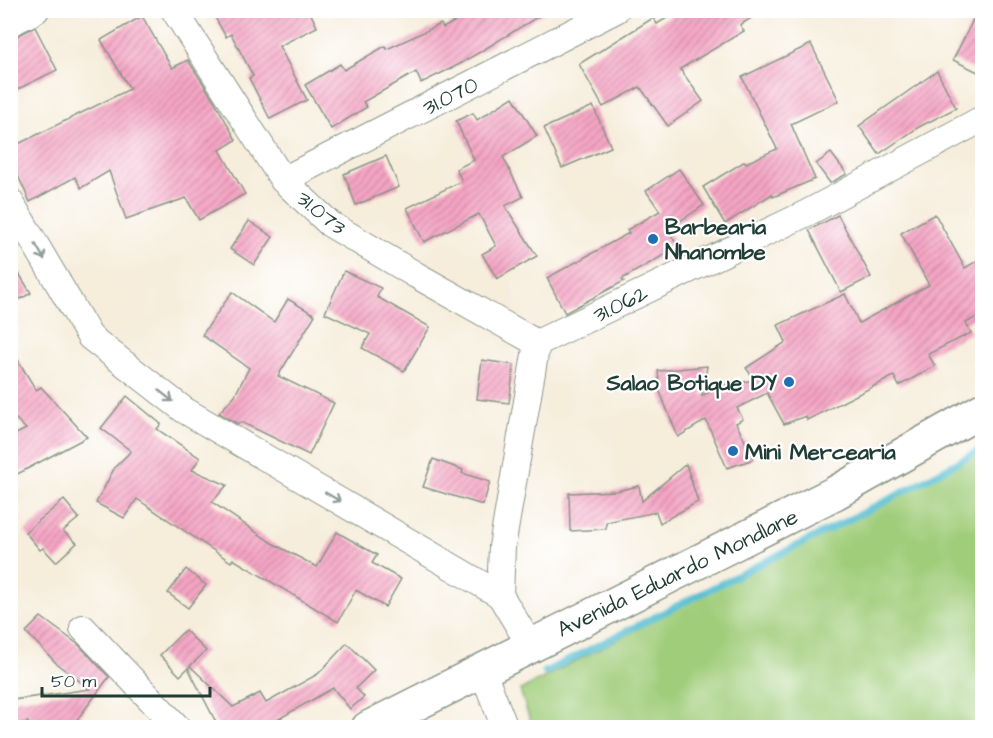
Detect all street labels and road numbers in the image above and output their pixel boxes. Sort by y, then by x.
street label: 31.070 [418,69,484,123]
street label: 31.073 [290,184,352,243]
street label: 31.062 [588,278,654,331]
street label: Avenida Eduardo Mondlane [552,501,803,645]

